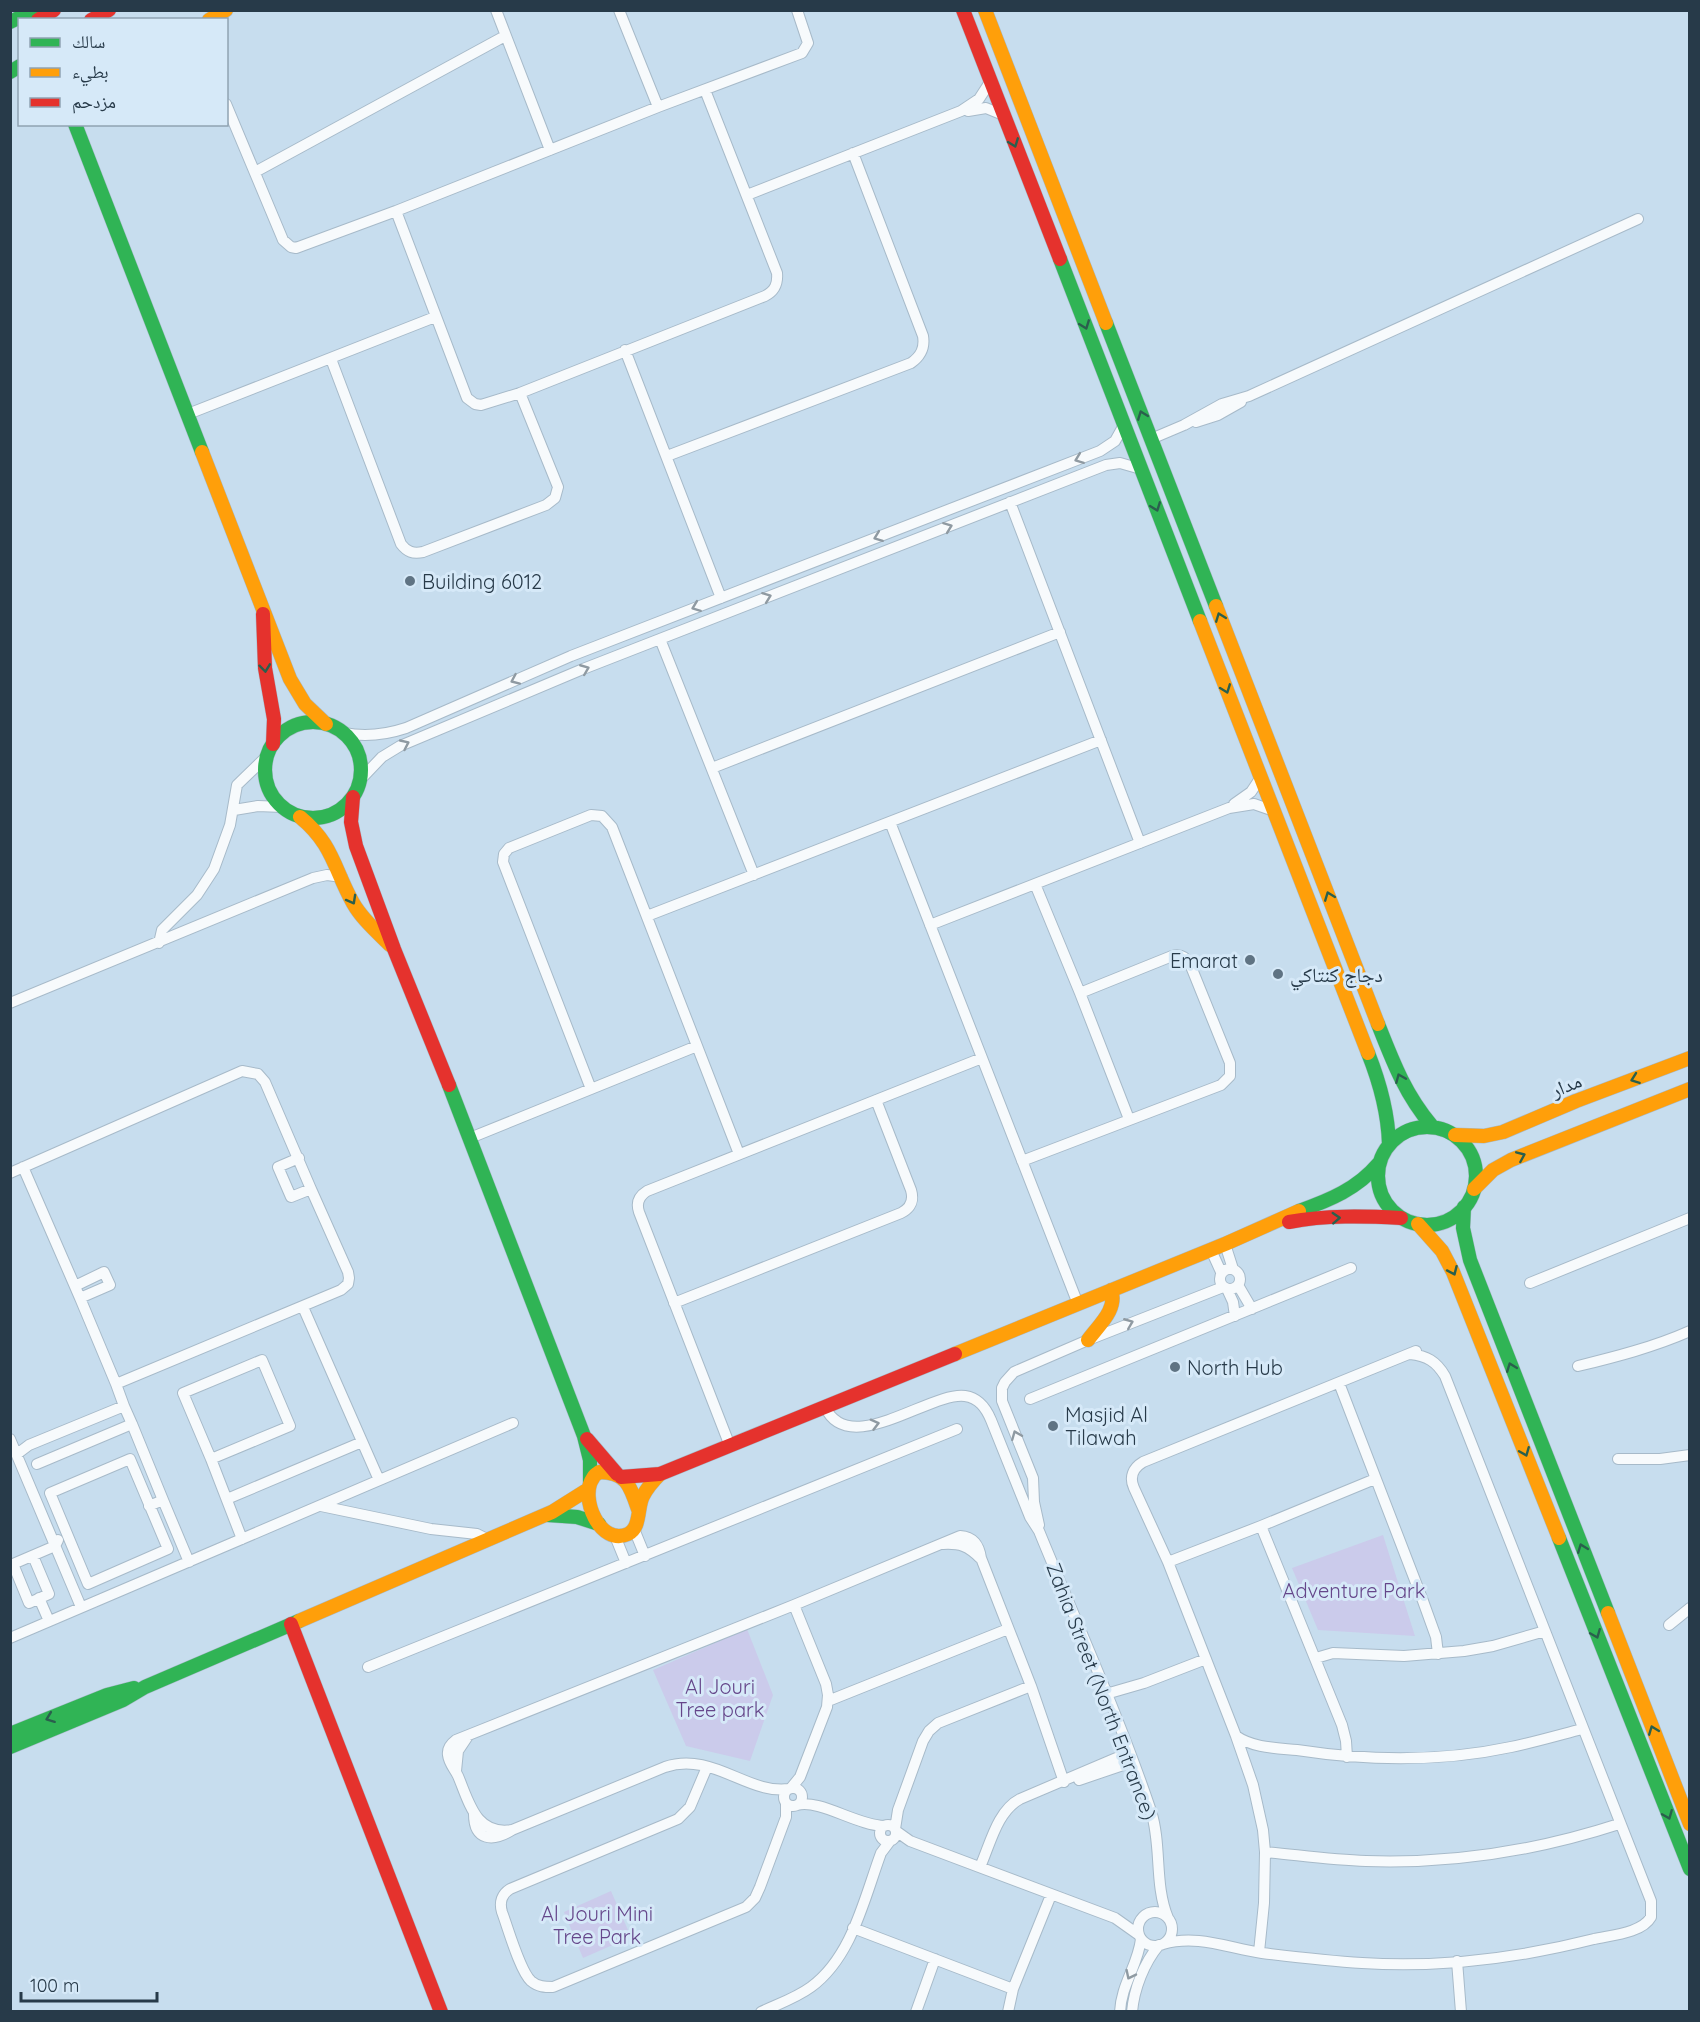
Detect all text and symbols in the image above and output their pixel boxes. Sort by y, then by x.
legend [18,18,228,126]
text: سالك [72,30,105,53]
text: بطيء [72,60,109,87]
text: مزدحم [72,90,116,114]
one-way arrow [1007,137,1019,148]
one-way arrow [1078,319,1090,330]
one-way arrow [1137,411,1149,422]
one-way arrow [1075,452,1086,464]
one-way arrow [1148,501,1161,512]
one-way arrow [943,521,953,534]
one-way arrow [873,530,884,542]
place label: Building 6012 [422,569,542,594]
marker: Building 6012 [403,574,417,588]
one-way arrow [761,592,771,605]
one-way arrow [691,600,702,612]
one-way arrow [1215,612,1228,623]
one-way arrow [258,663,271,672]
one-way arrow [579,663,590,676]
one-way arrow [511,673,522,685]
one-way arrow [1219,682,1231,693]
one-way arrow [399,739,410,751]
one-way arrow [1324,892,1336,903]
one-way arrow [345,894,356,904]
place label: Emarat [1170,948,1238,973]
marker: Emarat [1243,953,1257,967]
place label: دجاج كنتاكي [1290,962,1383,991]
marker: دجاج كنتاكي [1271,967,1285,981]
street label: مدار [1546,1068,1585,1103]
one-way arrow [1630,1072,1641,1084]
one-way arrow [1395,1073,1407,1084]
one-way arrow [1514,1151,1525,1163]
one-way arrow [1332,1211,1341,1224]
one-way arrow [1445,1265,1457,1276]
one-way arrow [1123,1318,1134,1330]
place label: North Hub [1187,1355,1283,1380]
marker: North Hub [1168,1360,1182,1374]
one-way arrow [1506,1362,1518,1373]
place label: Masjid Al Tilawah [1065,1402,1148,1450]
one-way arrow [870,1418,880,1431]
marker: Masjid Al Tilawah [1046,1419,1060,1433]
one-way arrow [1011,1430,1023,1441]
one-way arrow [1517,1447,1530,1457]
one-way arrow [1577,1544,1589,1555]
street label: Zahia Street (North Entrance) [1041,1559,1163,1823]
park label: Adventure Park [1283,1578,1425,1603]
one-way arrow [1589,1628,1602,1639]
park label: Al Jouri Tree park [676,1674,764,1722]
one-way arrow [45,1711,56,1723]
one-way arrow [1648,1725,1660,1736]
one-way arrow [1661,1809,1673,1820]
park label: Al Jouri Mini Tree Park [541,1901,653,1949]
scale bar [21,1965,158,2003]
one-way arrow [1126,1969,1138,1980]
text: 100 m [30,1974,79,1997]

